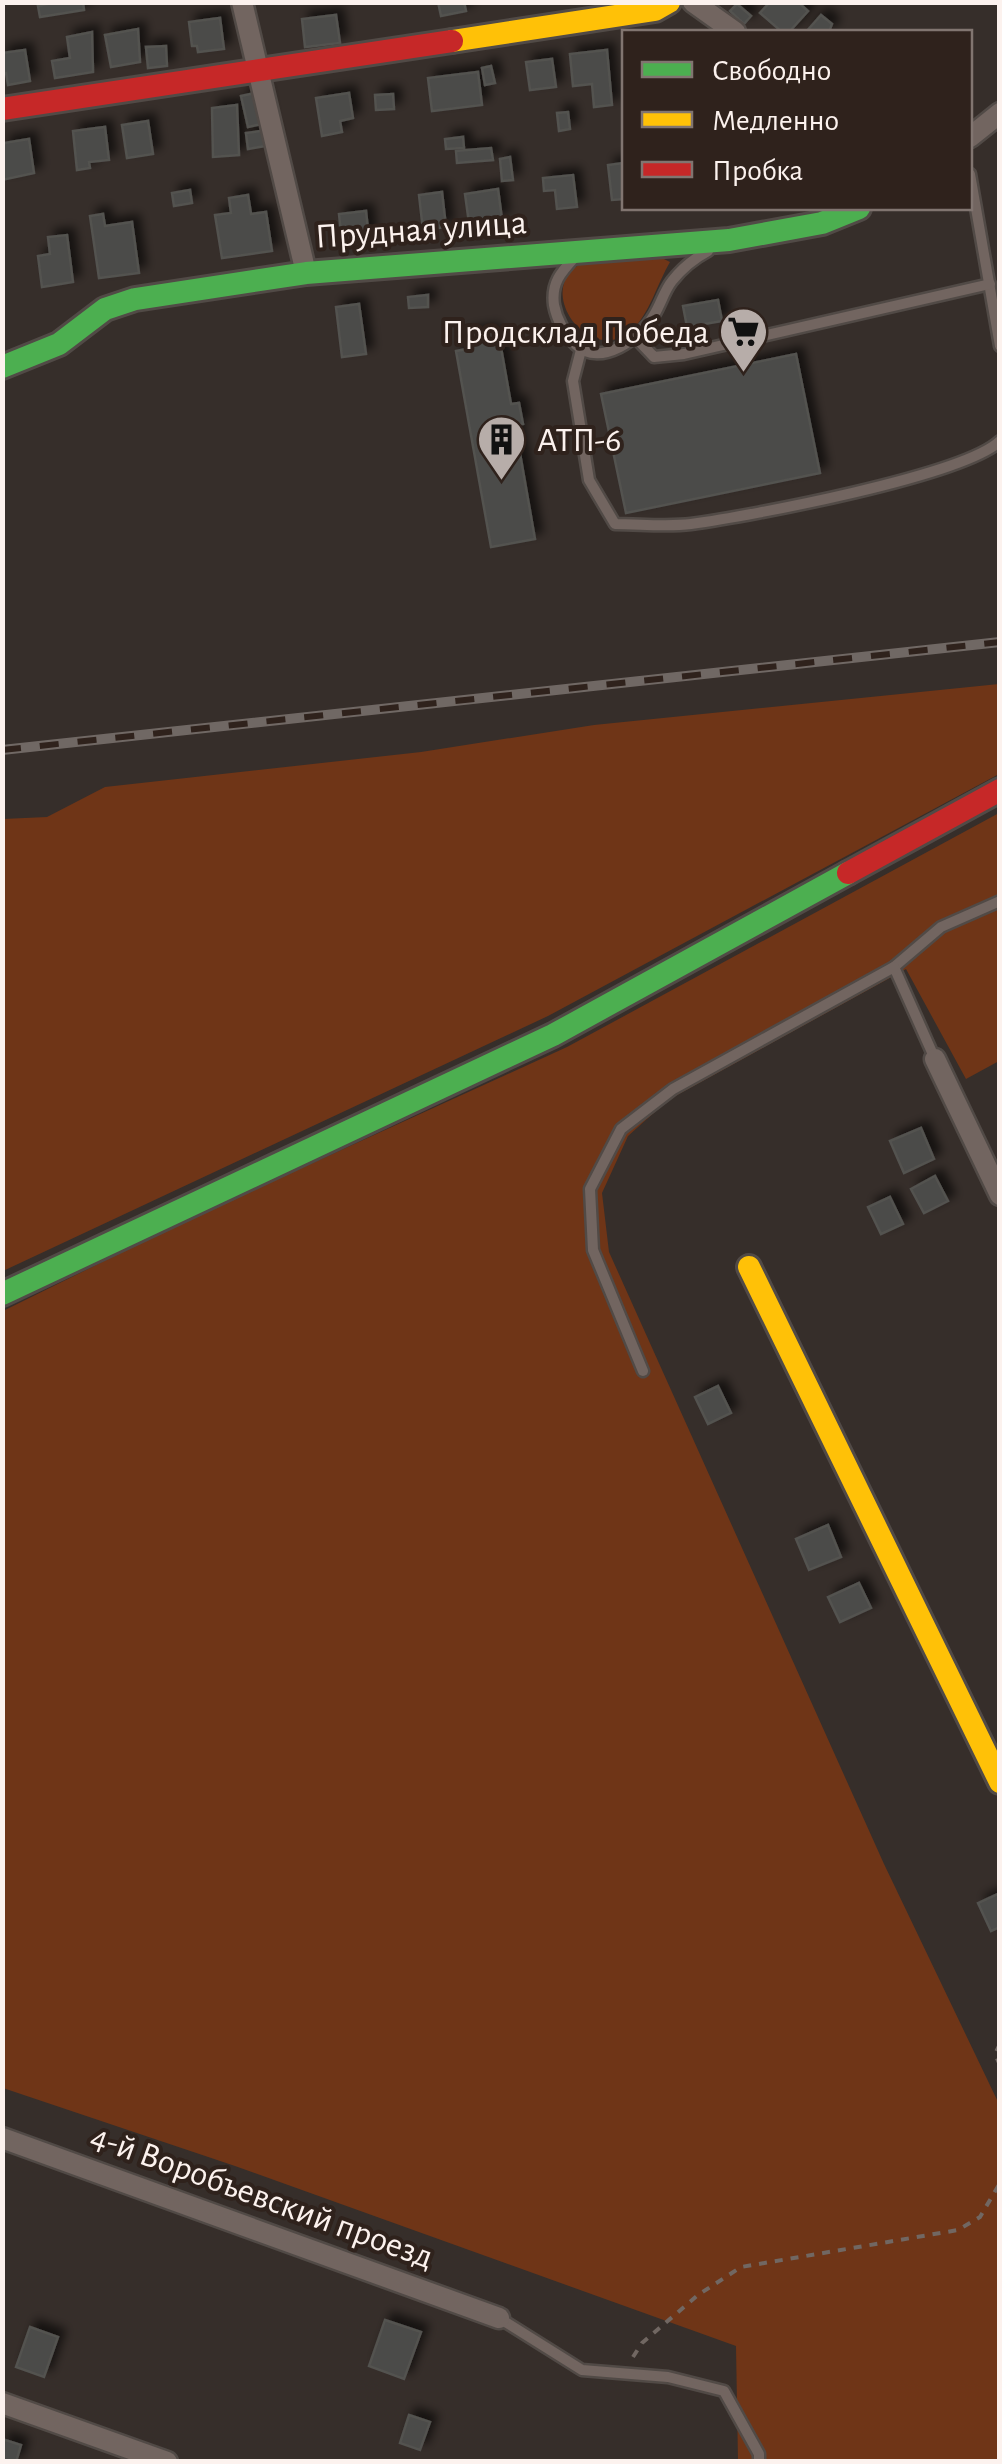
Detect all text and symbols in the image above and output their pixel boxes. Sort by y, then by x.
legend [622,30,972,210]
text: Свободно [712,56,831,86]
text: Медленно [712,106,839,136]
text: Пробка [712,156,803,186]
street label: Прудная улица [314,205,528,255]
supermarket icon: Продсклад Победа [718,306,770,374]
place label: Продсклад Победа [441,315,709,350]
building icon: АТП-6 [476,414,528,482]
place label: АТП-6 [537,423,621,458]
street label: 4-й Воробъевский проезд [86,2119,438,2275]

